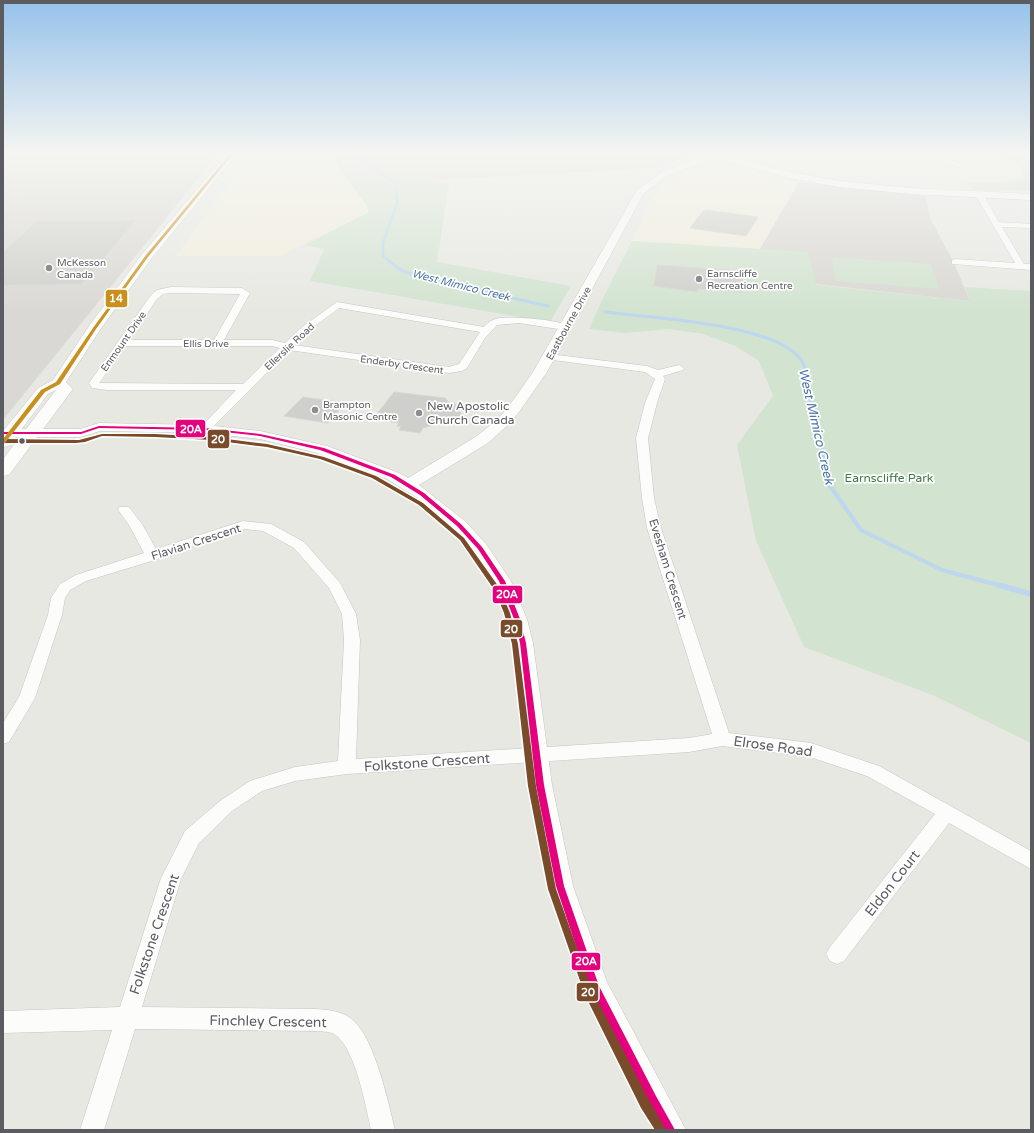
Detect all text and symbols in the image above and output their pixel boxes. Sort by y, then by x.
place label: McKesson Canada [57,257,106,281]
marker: McKesson Canada [44,263,54,273]
water label: West Mimico Creek [410,267,512,304]
place label: Earnscliffe Recreation Centre [707,268,793,292]
marker: Earnscliffe Recreation Centre [694,274,704,284]
street label: Eastbourne Drive [544,285,594,362]
line badge: 14 [105,289,128,308]
text: 14 [109,292,123,305]
street label: Enmount Drive [99,309,149,374]
street label: Ellerslie Road [262,321,317,373]
street label: Ellis Drive [183,338,229,350]
street label: Enderby Crescent [359,353,445,377]
water label: West Mimico Creek [795,366,837,487]
place label: Brampton Masonic Centre [323,399,398,423]
place label: New Apostolic Church Canada [427,399,515,427]
marker: Brampton Masonic Centre [310,405,320,415]
marker: New Apostolic Church Canada [414,408,424,418]
line badge: 20A [175,419,206,438]
text: 20A [180,423,202,436]
line badge: 20 [207,429,230,449]
text: 20 [211,433,225,446]
unlabelled marker [17,436,27,446]
park label: Earnscliffe Park [845,471,934,485]
street label: Evesham Crescent [646,517,690,621]
street label: Flavian Crescent [149,521,243,563]
line badge: 20A [492,585,523,604]
text: 20A [496,588,518,601]
line badge: 20 [500,619,523,638]
text: 20 [504,623,518,636]
street label: Elrose Road [732,733,814,760]
street label: Folkstone Crescent [363,750,491,775]
street label: Eldon Court [861,846,924,920]
street label: Folkstone Crescent [126,871,183,997]
line badge: 20A [571,952,601,971]
text: 20A [575,955,597,968]
line badge: 20 [576,982,599,1002]
text: 20 [581,986,595,999]
street label: Finchley Crescent [209,1012,327,1031]

